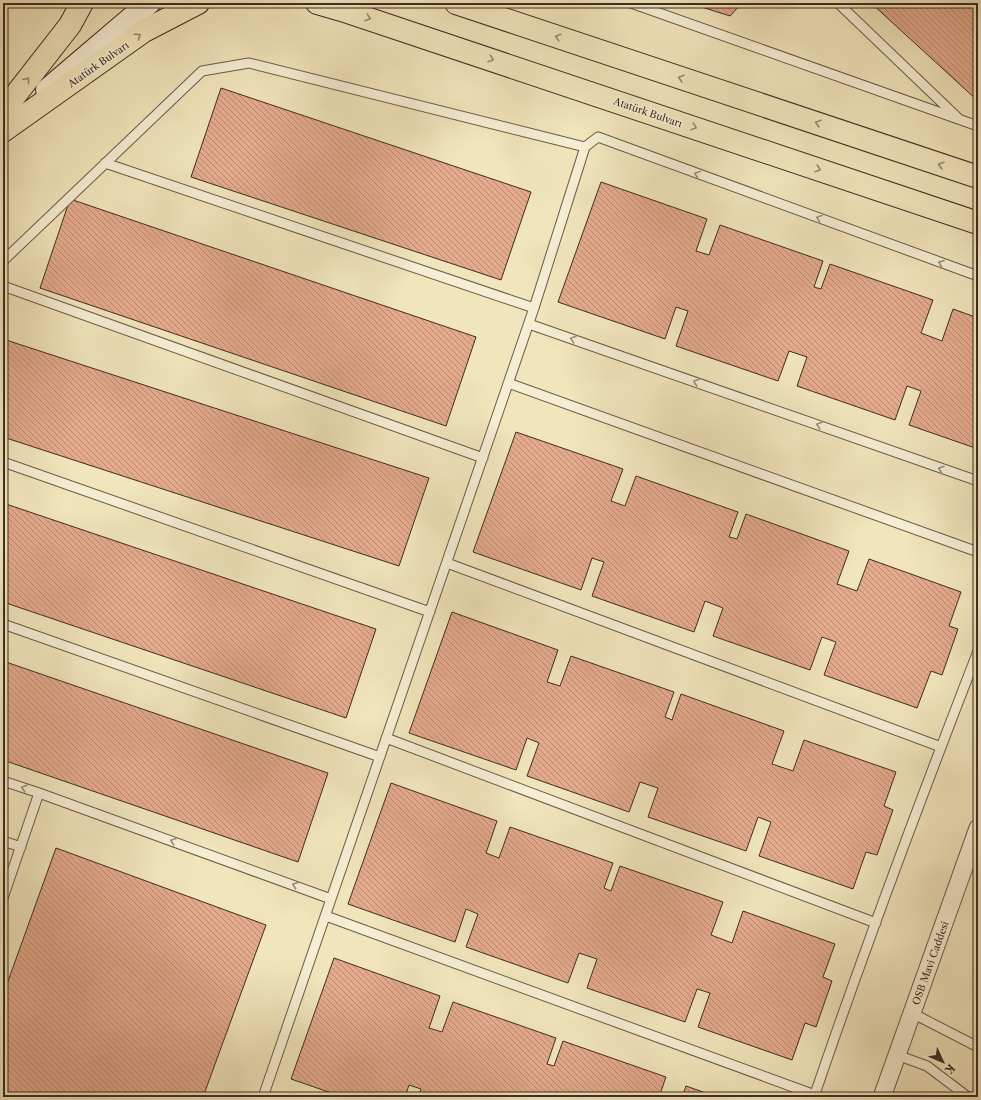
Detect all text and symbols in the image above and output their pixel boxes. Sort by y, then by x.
one-way arrow [364,13,371,22]
one-way arrow [554,33,561,42]
one-way arrow [133,34,140,41]
street label: Atatürk Bulvarı [64,38,131,91]
one-way arrow [488,55,495,63]
one-way arrow [678,74,685,83]
one-way arrow [22,78,29,85]
street label: Atatürk Bulvarı [611,94,684,130]
one-way arrow [814,120,821,128]
one-way arrow [691,123,698,131]
one-way arrow [938,161,945,169]
one-way arrow [814,164,821,173]
one-way arrow [694,170,701,178]
one-way arrow [816,215,823,223]
one-way arrow [938,259,945,268]
one-way arrow [570,336,577,344]
one-way arrow [693,379,700,387]
one-way arrow [815,422,822,430]
one-way arrow [938,465,945,473]
one-way arrow [21,784,28,792]
one-way arrow [169,838,176,846]
one-way arrow [291,882,298,890]
street label: OSB Mavi Caddesi [909,919,952,1007]
north arrow [923,1042,963,1082]
text: K [941,1061,958,1078]

